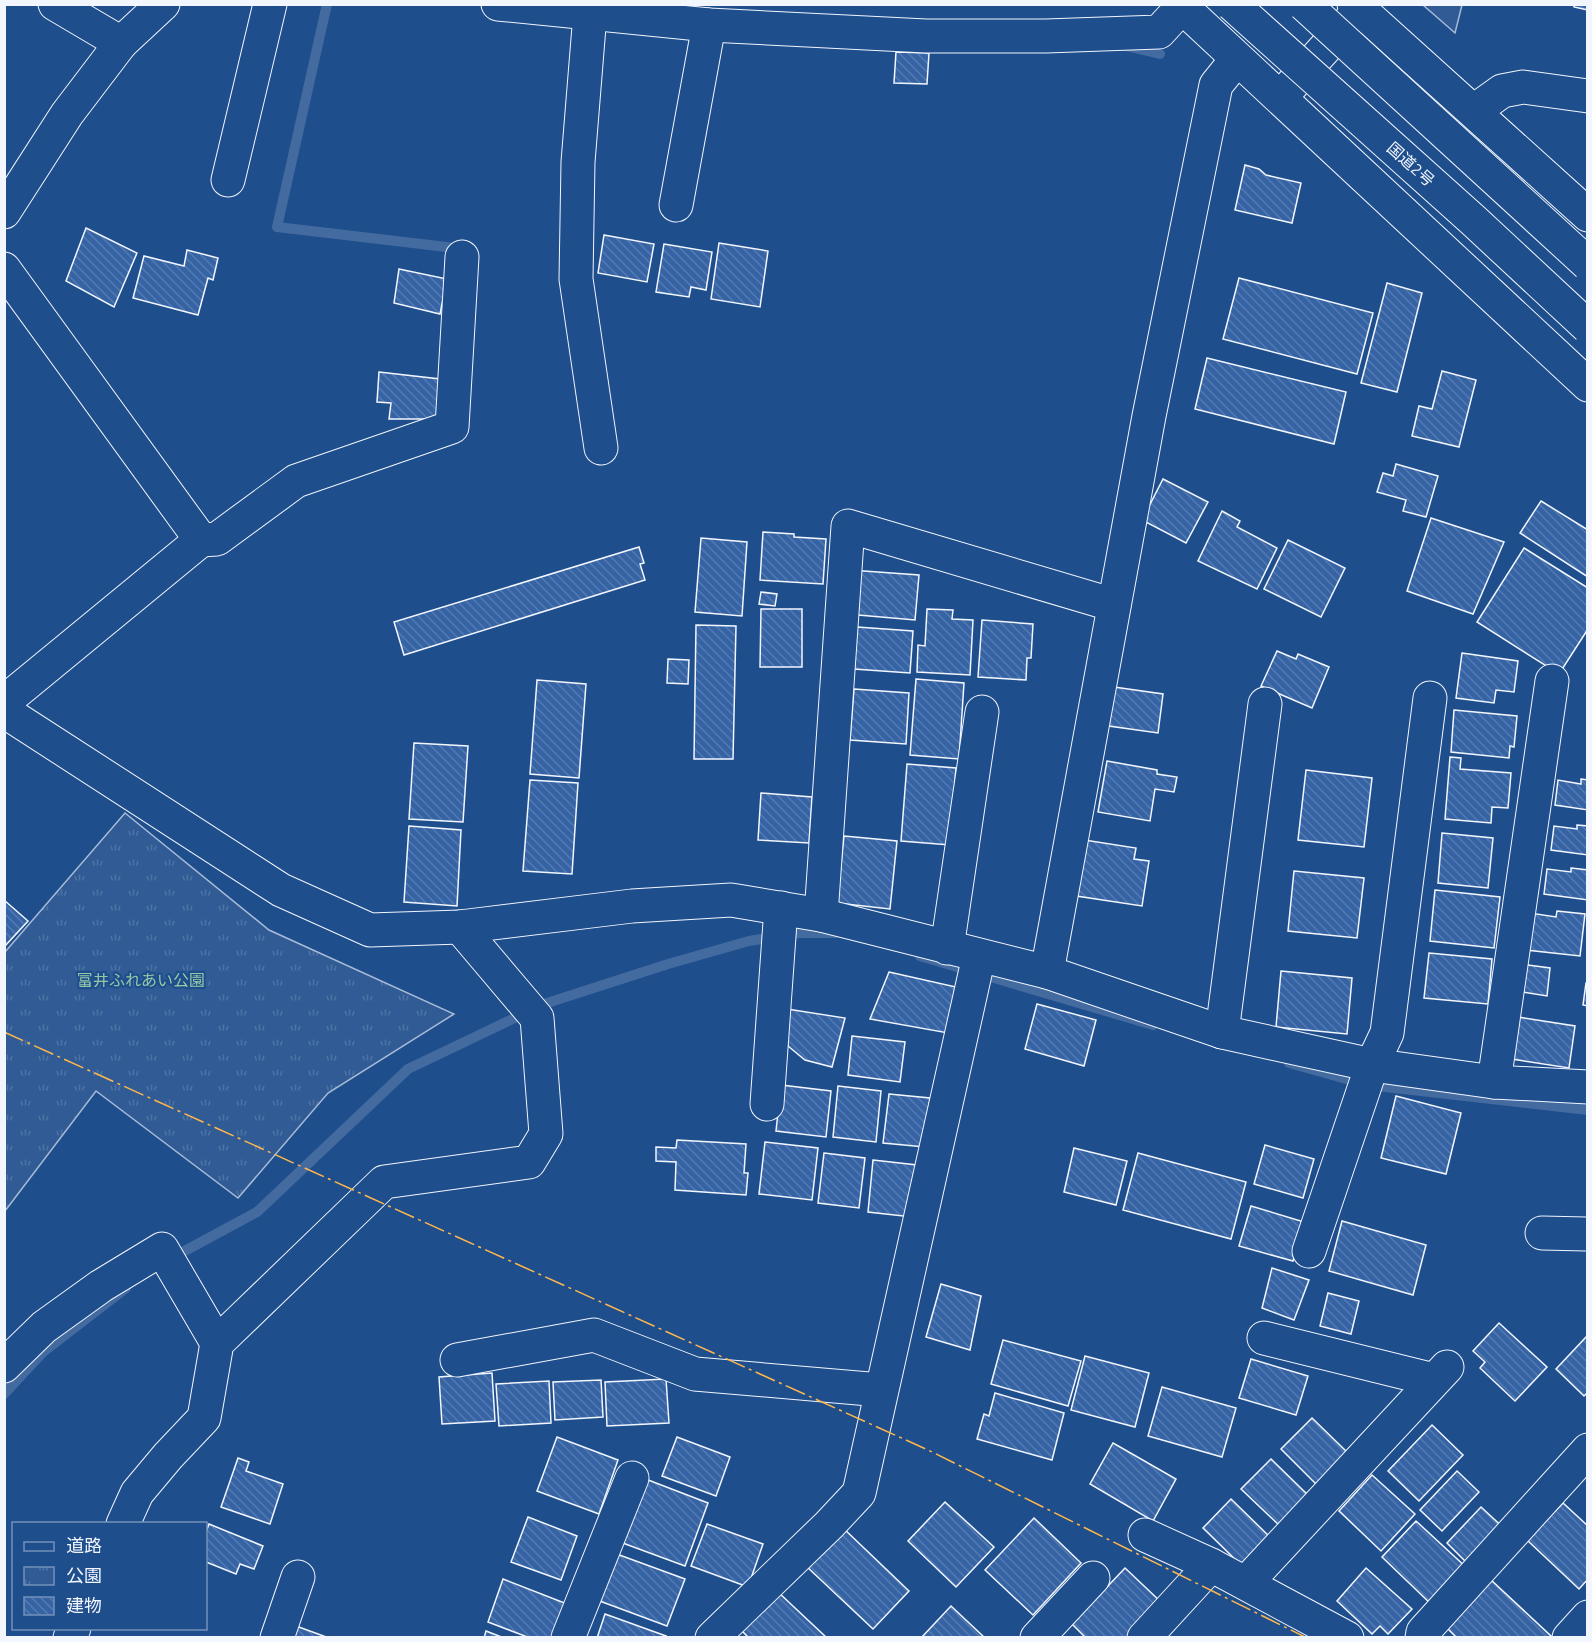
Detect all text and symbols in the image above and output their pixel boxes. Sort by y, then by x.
street label: 国道2号 [1384,138,1438,190]
park label: 富井ふれあい公園 [77,971,205,989]
legend [12,1522,207,1630]
text: 道路 [66,1535,102,1555]
text: 公園 [66,1565,102,1585]
text: 建物 [66,1595,102,1615]

